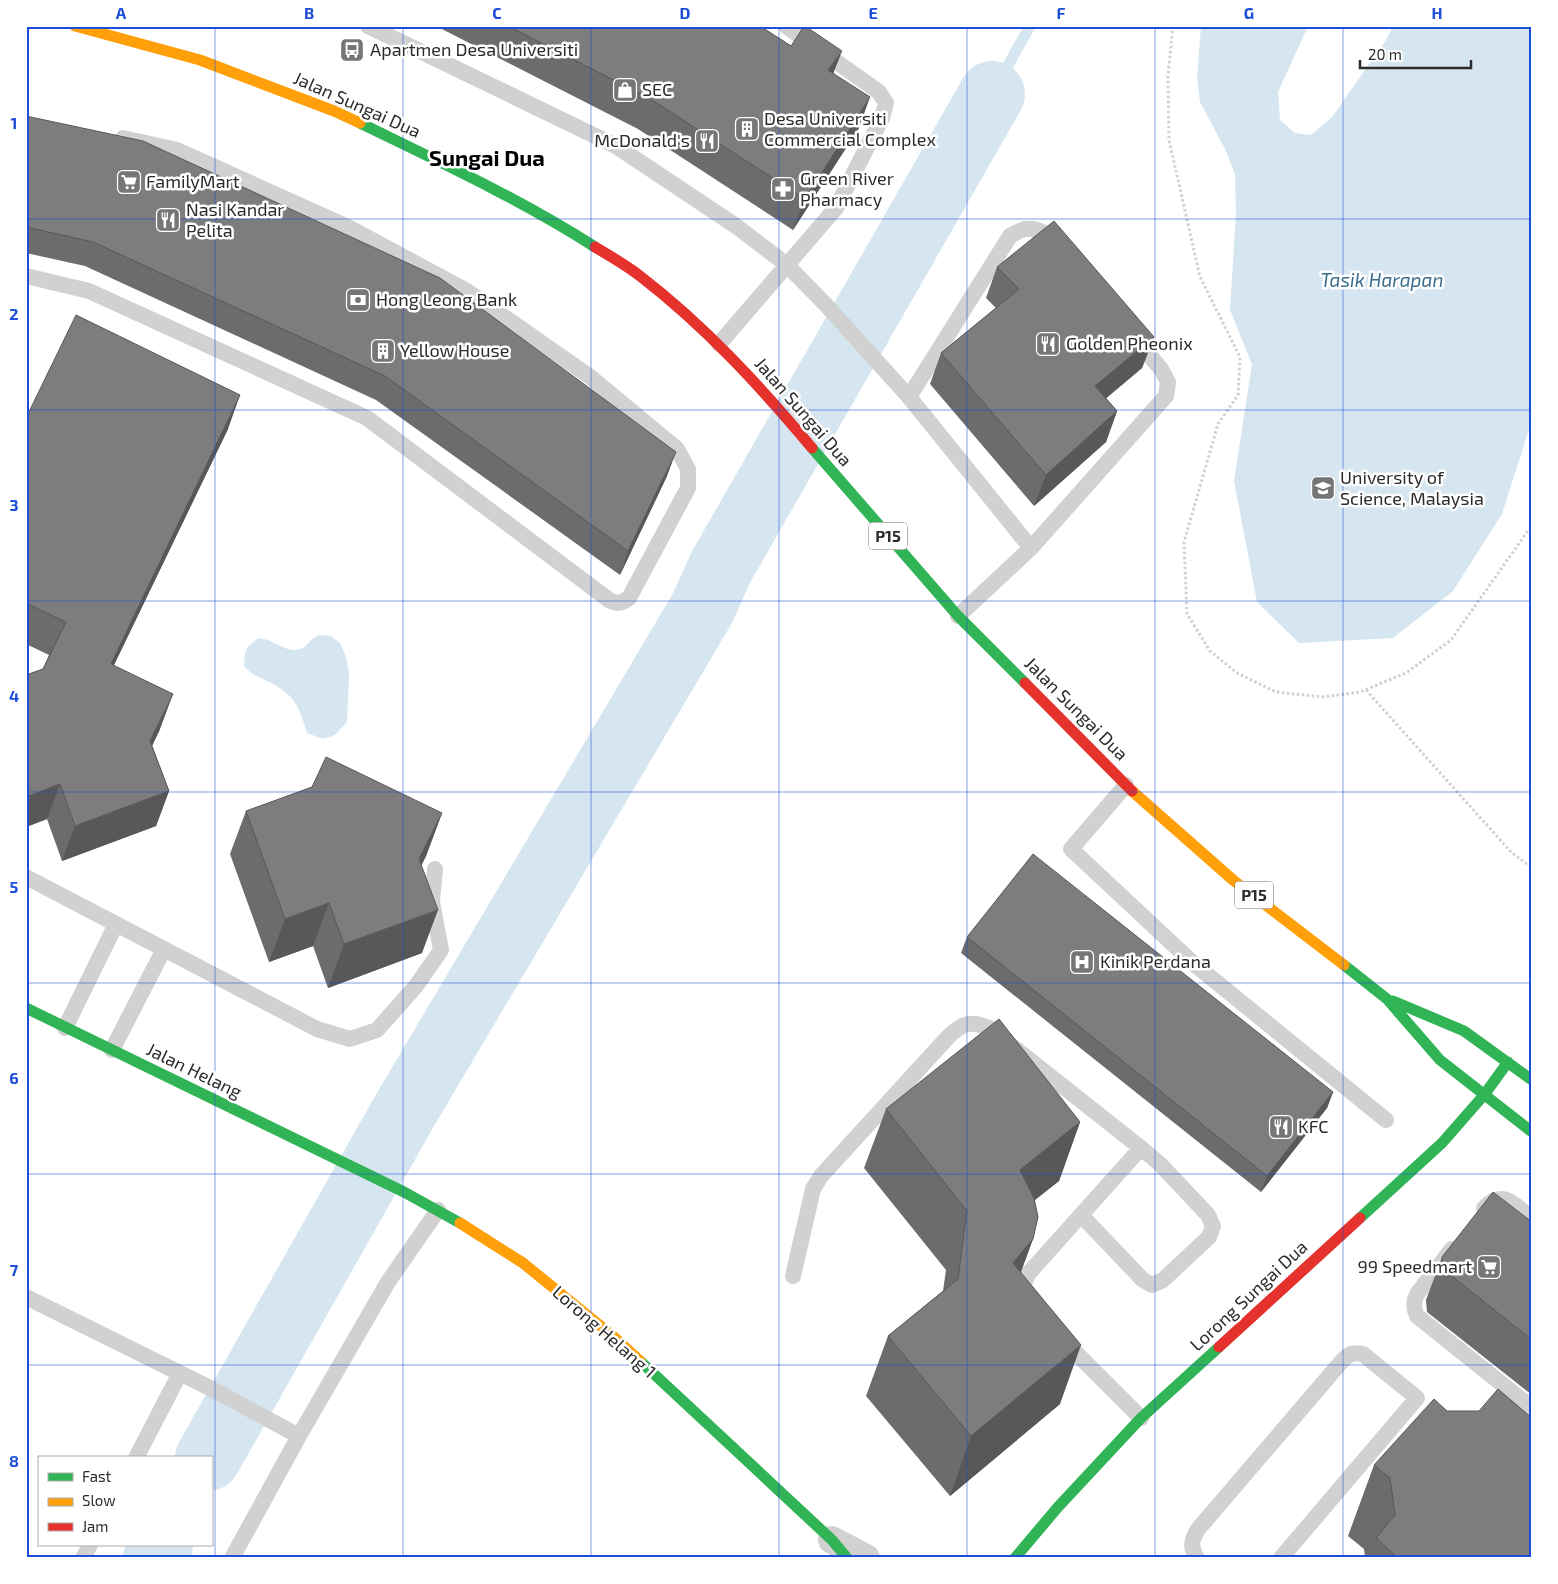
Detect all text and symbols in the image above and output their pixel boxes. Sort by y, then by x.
text: A [116,3,127,22]
text: B [304,3,314,22]
text: C [492,3,502,22]
text: D [680,3,691,22]
text: E [868,3,878,22]
text: F [1057,3,1066,22]
text: G [1244,3,1254,22]
text: H [1431,3,1443,22]
bus stop icon: Apartmen Desa Universiti [339,37,365,63]
place label: Apartmen Desa Universiti [370,38,578,60]
scale bar [1360,38,1472,70]
text: 20 m [1368,45,1402,63]
street label: Jalan Sungai Dua [290,66,424,142]
shop icon: SEC [612,77,638,103]
place label: SEC [642,78,672,100]
place label: Desa Universiti Commercial Complex [764,107,936,150]
text: 1 [11,113,17,132]
building icon: Desa Universiti Commercial Complex [734,116,760,142]
restaurant icon: McDonald's [694,128,720,154]
place label: McDonald's [594,129,690,151]
district label: Sungai Dua [429,144,545,170]
place label: Green River Pharmacy [800,167,894,210]
supermarket icon: FamilyMart [116,169,142,195]
place label: FamilyMart [146,170,240,192]
pharmacy icon: Green River Pharmacy [770,176,796,202]
place label: Nasi Kandar Pelita [186,198,285,241]
restaurant icon: Nasi Kandar Pelita [155,207,181,233]
water label: Tasik Harapan [1321,268,1443,291]
bank icon: Hong Leong Bank [345,287,371,313]
place label: Hong Leong Bank [376,288,517,310]
text: 2 [9,304,19,323]
restaurant icon: Golden Pheonix [1035,331,1061,357]
place label: Golden Pheonix [1066,332,1193,354]
building icon: Yellow House [370,338,396,364]
place label: Yellow House [400,339,509,361]
street label: Jalan Sungai Dua [751,352,857,470]
place label: University of Science, Malaysia [1340,466,1484,509]
school or university icon: University of Science, Malaysia [1310,475,1336,501]
text: 3 [9,495,19,514]
road number: P15 [869,522,907,550]
street label: Jalan Sungai Dua [1021,652,1133,764]
text: 4 [9,686,19,705]
text: 5 [10,877,19,896]
road number: P15 [1235,882,1273,908]
hospital icon: Kinik Perdana [1069,949,1095,975]
place label: Kinik Perdana [1100,950,1211,972]
street label: Jalan Helang [143,1038,246,1103]
text: 6 [9,1068,19,1087]
restaurant icon: KFC [1268,1114,1294,1140]
place label: KFC [1298,1115,1328,1137]
street label: Lorong Sungai Dua [1185,1235,1312,1355]
supermarket icon: 99 Speedmart [1476,1254,1502,1280]
place label: 99 Speedmart [1357,1255,1472,1277]
text: 7 [10,1260,19,1279]
street label: Lorong Helang 1 [548,1280,661,1382]
text: 8 [9,1451,19,1470]
legend [38,1456,212,1546]
text: Fast [82,1467,112,1485]
text: Slow [82,1491,116,1509]
text: Jam [82,1517,108,1535]

